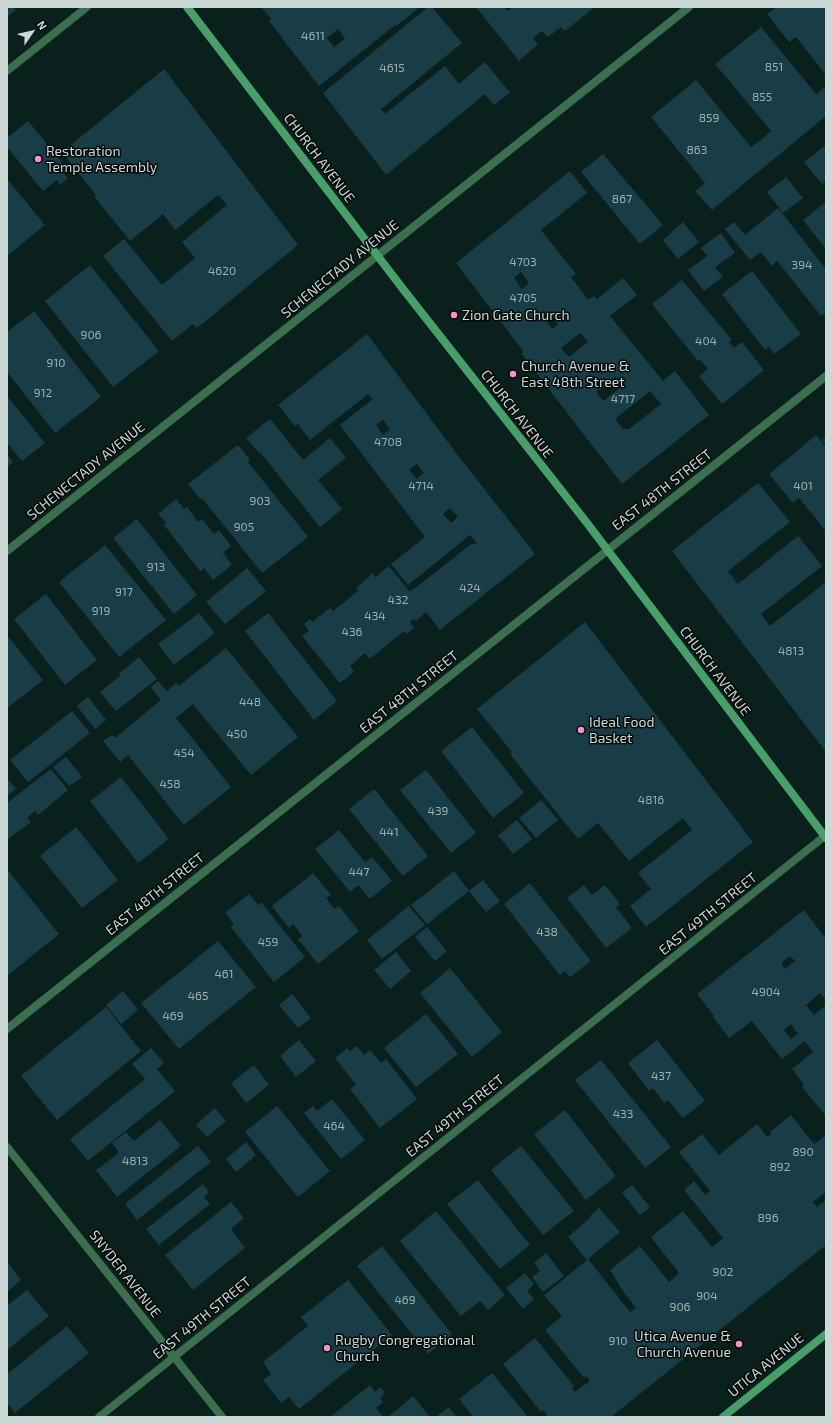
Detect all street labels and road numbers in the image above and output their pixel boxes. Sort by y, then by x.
street label: CHURCH AVENUE [280,110,358,206]
street label: SCHENECTADY AVENUE [278,216,402,322]
street label: CHURCH AVENUE [477,367,557,461]
street label: SCHENECTADY AVENUE [24,418,148,524]
street label: EAST 48TH STREET [609,446,715,534]
street label: CHURCH AVENUE [676,623,754,719]
street label: EAST 48TH STREET [356,647,462,737]
street label: EAST 48TH STREET [102,849,208,939]
street label: EAST 49TH STREET [656,869,760,959]
street label: EAST 49TH STREET [403,1071,507,1161]
street label: SNYDER AVENUE [86,1227,164,1321]
street label: EAST 49TH STREET [150,1273,254,1363]
street label: UTICA AVENUE [725,1329,807,1401]

